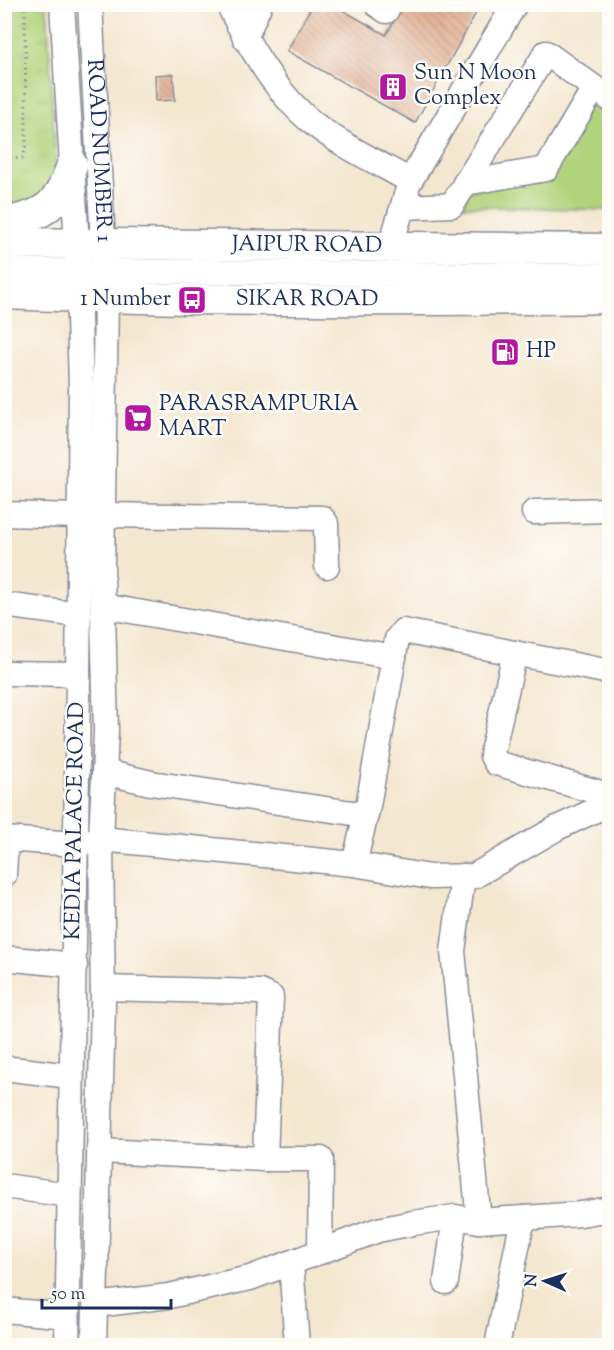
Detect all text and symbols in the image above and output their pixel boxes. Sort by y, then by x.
street label: ROAD NUMBER 1 [77,58,119,244]
place label: Sun N Moon Complex [414,58,537,115]
building icon: Sun N Moon Complex [377,71,409,103]
street label: JAIPUR ROAD [231,229,382,263]
place label: 1 Number [80,284,171,316]
bus stop icon: 1 Number [176,284,208,316]
street label: SIKAR ROAD [235,284,378,316]
fuel station icon: HP [489,336,521,368]
place label: HP [526,336,556,368]
place label: PARASRAMPURIA MART [159,389,359,446]
supermarket icon: PARASRAMPURIA MART [122,402,154,434]
street label: KEDIA PALACE ROAD [58,701,94,941]
north arrow [515,1251,575,1311]
scale bar [42,1272,171,1310]
text: N [521,1273,544,1287]
text: 50 m [50,1282,86,1308]

